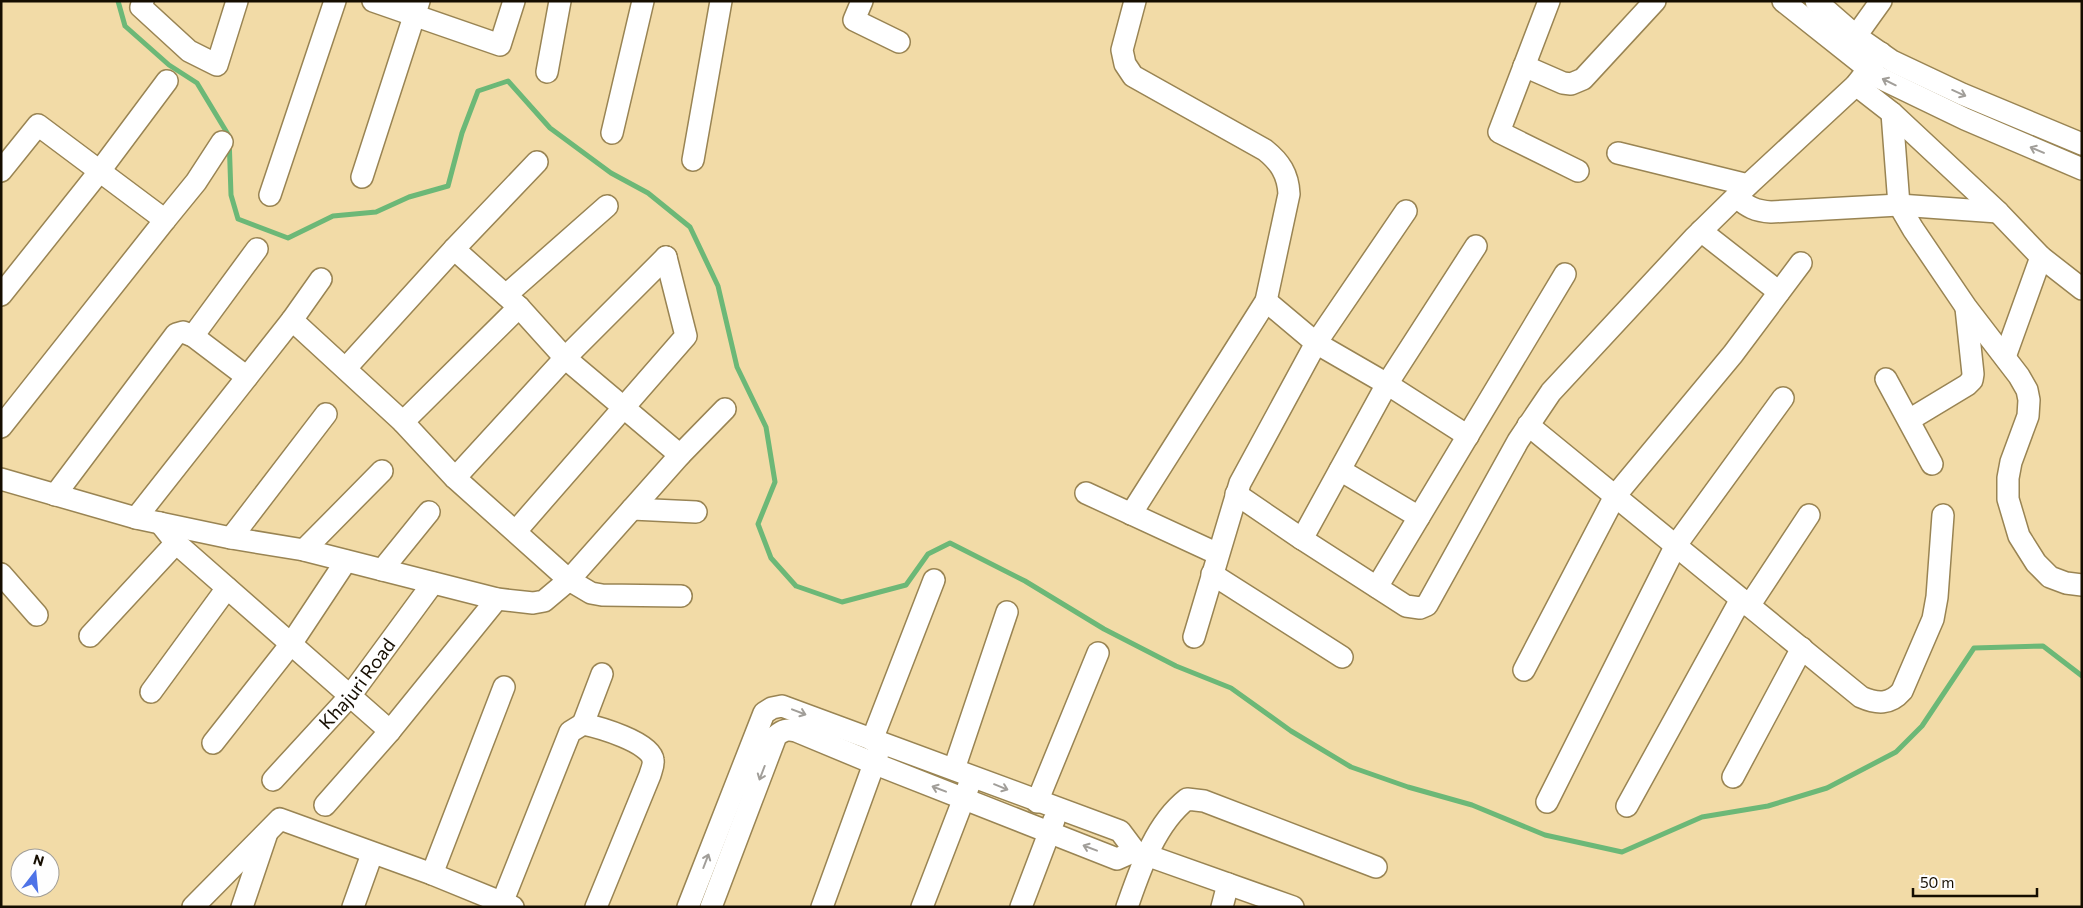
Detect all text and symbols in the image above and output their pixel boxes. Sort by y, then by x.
one-way arrow [1882,77,1897,86]
one-way arrow [1951,89,1966,98]
one-way arrow [2030,144,2045,154]
street label: Khajuri Road [314,633,400,733]
one-way arrow [791,708,806,717]
one-way arrow [757,764,766,780]
one-way arrow [931,783,946,792]
one-way arrow [993,783,1008,792]
one-way arrow [1083,843,1098,852]
north arrow [10,848,60,898]
text: N [31,850,46,870]
one-way arrow [702,854,711,869]
scale bar [1913,866,2037,898]
text: 50 m [1920,873,1954,891]

